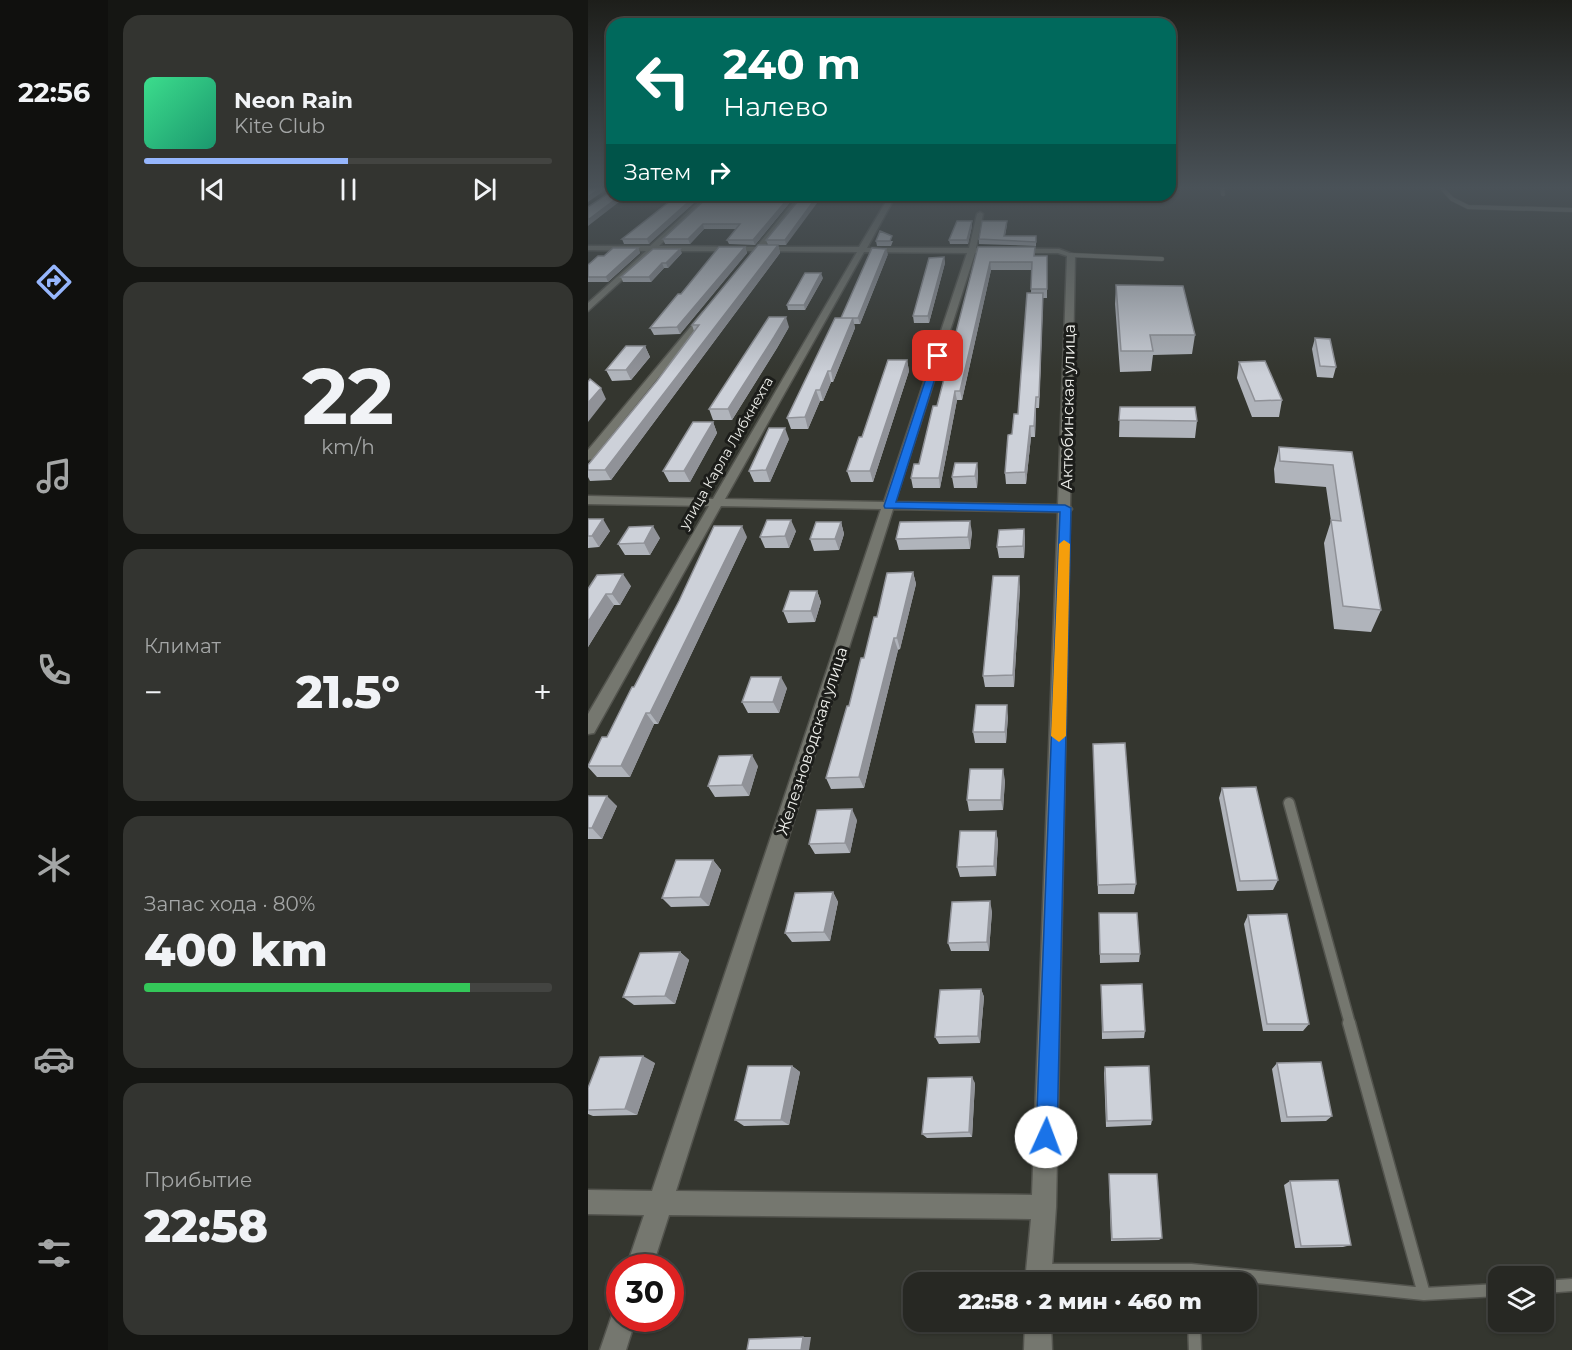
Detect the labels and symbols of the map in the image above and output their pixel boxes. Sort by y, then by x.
street label: Актюбинская улица [1057,324,1079,490]
pin [912,330,963,381]
street label: улица Карла Либкнехта [674,373,777,533]
street label: Железноводская улица [773,645,851,837]
position arrow [1014,1105,1078,1169]
speed limit sign: 30 [606,1254,684,1332]

